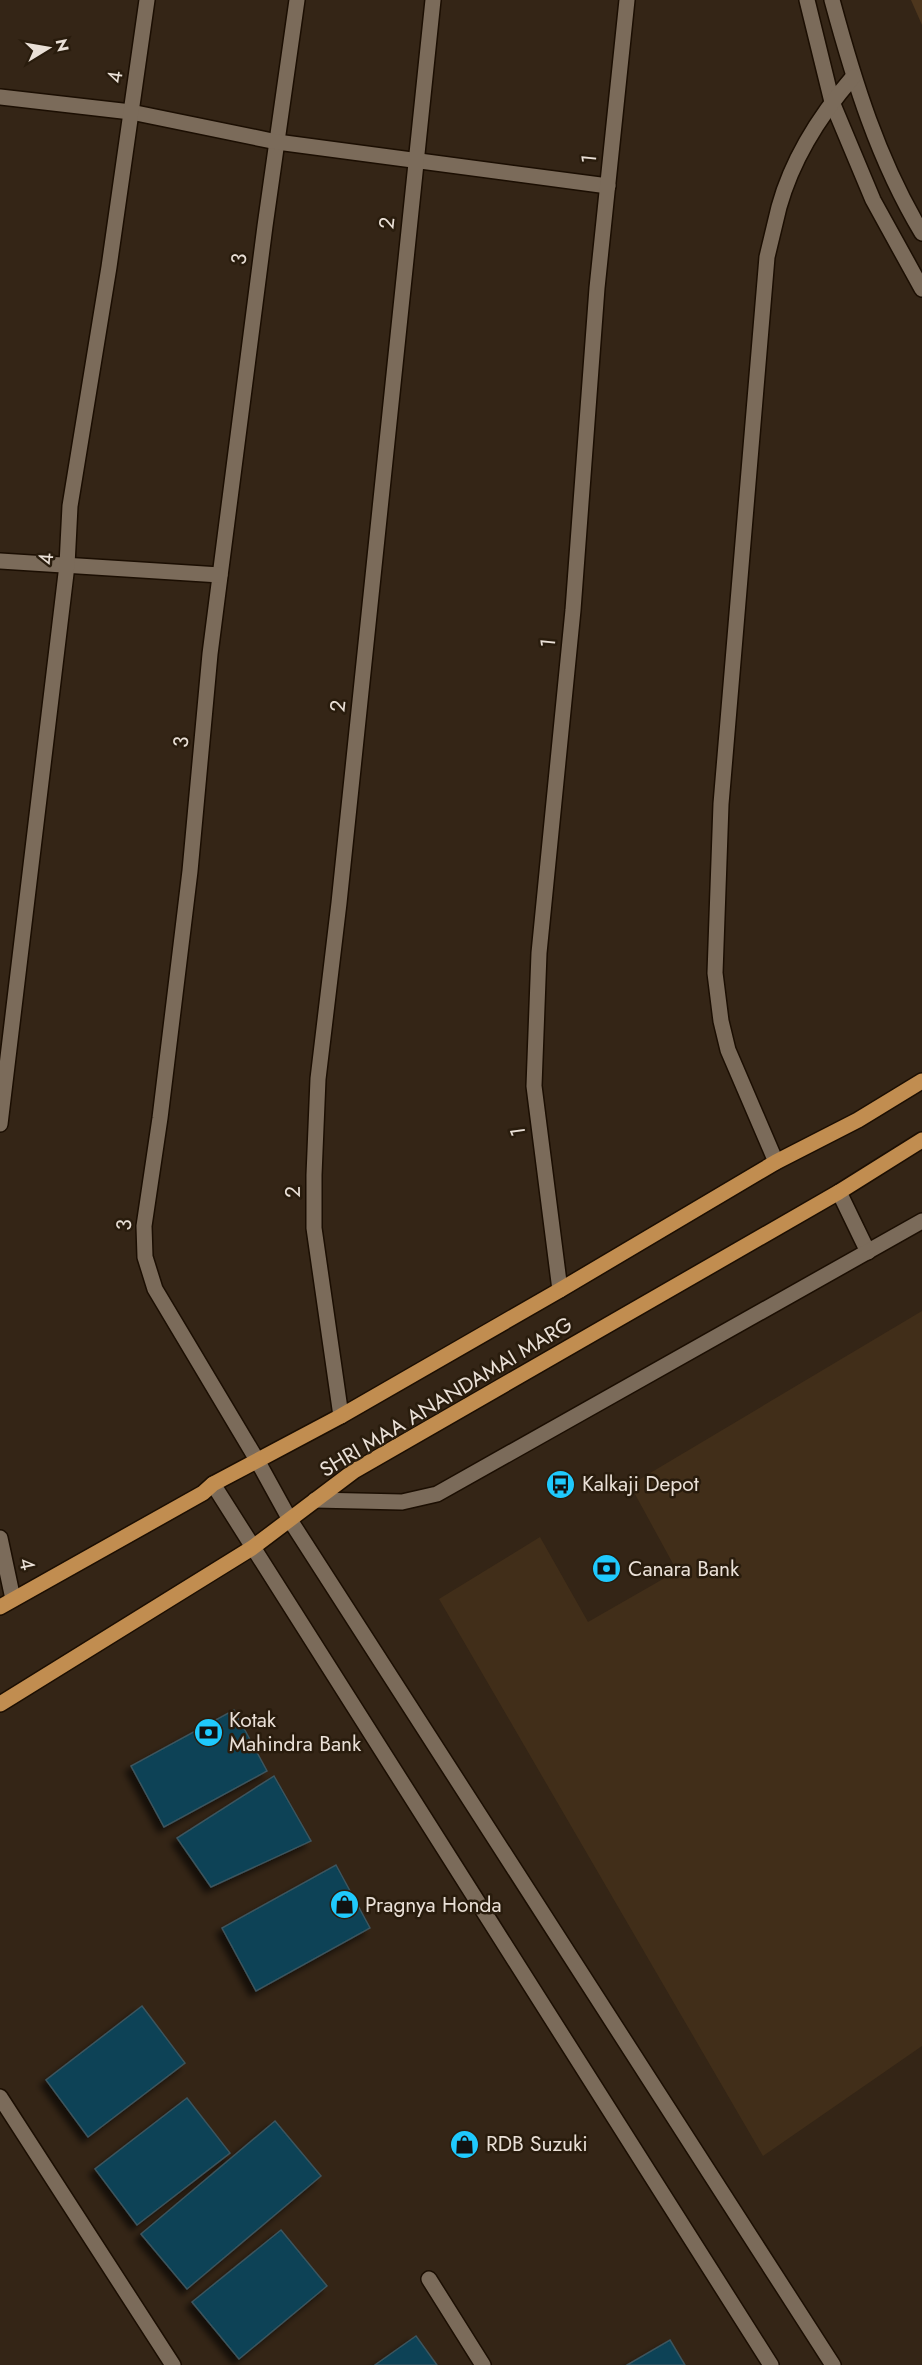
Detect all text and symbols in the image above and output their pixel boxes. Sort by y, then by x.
north arrow [18,18,78,78]
text: N [50,37,75,54]
street label: 4 [99,69,131,85]
street label: 1 [574,153,604,165]
street label: 2 [371,215,403,231]
street label: 3 [223,251,255,267]
street label: 4 [31,552,61,566]
street label: 1 [533,637,563,649]
street label: 2 [322,698,354,714]
street label: 3 [166,735,196,749]
street label: 1 [503,1125,533,1139]
street label: 2 [278,1186,308,1198]
street label: 3 [109,1218,139,1232]
street label: SHRI MAA ANANDAMAI MARG [314,1309,578,1485]
bus stop icon: Kalkaji Depot [545,1468,577,1500]
place label: Kalkaji Depot [582,1469,699,1499]
bank icon: Canara Bank [591,1553,623,1585]
place label: Canara Bank [628,1554,740,1584]
street label: 4 [11,1555,43,1573]
place label: Kotak Mahindra Bank [229,1705,362,1759]
bank icon: Kotak Mahindra Bank [192,1716,224,1748]
shop icon: Pragnya Honda [328,1889,360,1921]
place label: Pragnya Honda [365,1890,502,1920]
shop icon: RDB Suzuki [449,2128,481,2160]
place label: RDB Suzuki [486,2129,588,2159]

